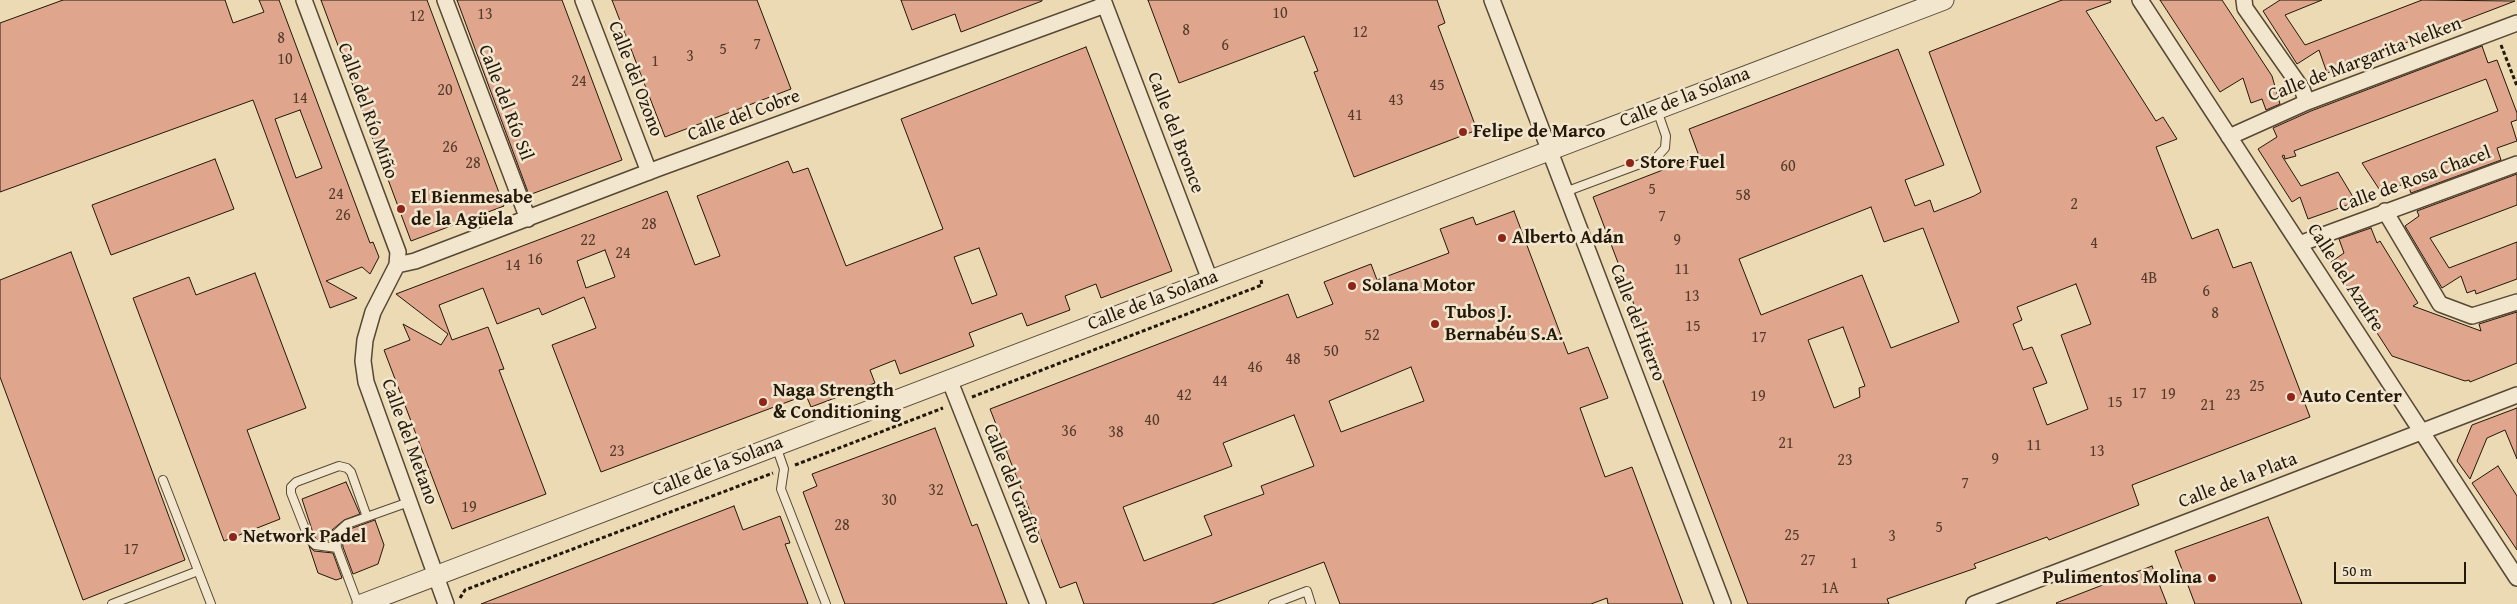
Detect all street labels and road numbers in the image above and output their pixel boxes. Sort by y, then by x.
street label: Calle de Margarita Nelken [2265,12,2465,108]
street label: Calle del Ozono [603,18,667,140]
street label: Calle del Río Miño [332,40,402,182]
street label: Calle del Río Sil [473,42,537,164]
street label: Calle de la Solana [1617,63,1753,133]
street label: Calle del Bronce [1141,69,1209,197]
street label: Calle del Cobre [685,85,803,147]
street label: Calle de Rosa Chacel [2336,142,2494,218]
street label: Calle del Azufre [2302,220,2388,336]
street label: Calle del Hierro [1604,261,1670,385]
street label: Calle de la Solana [1085,266,1221,336]
street label: Calle del Metano [376,376,442,508]
street label: Calle del Grafito [978,421,1046,547]
street label: Calle de la Solana [650,432,786,502]
street label: Calle de la Plata [2176,448,2300,514]

